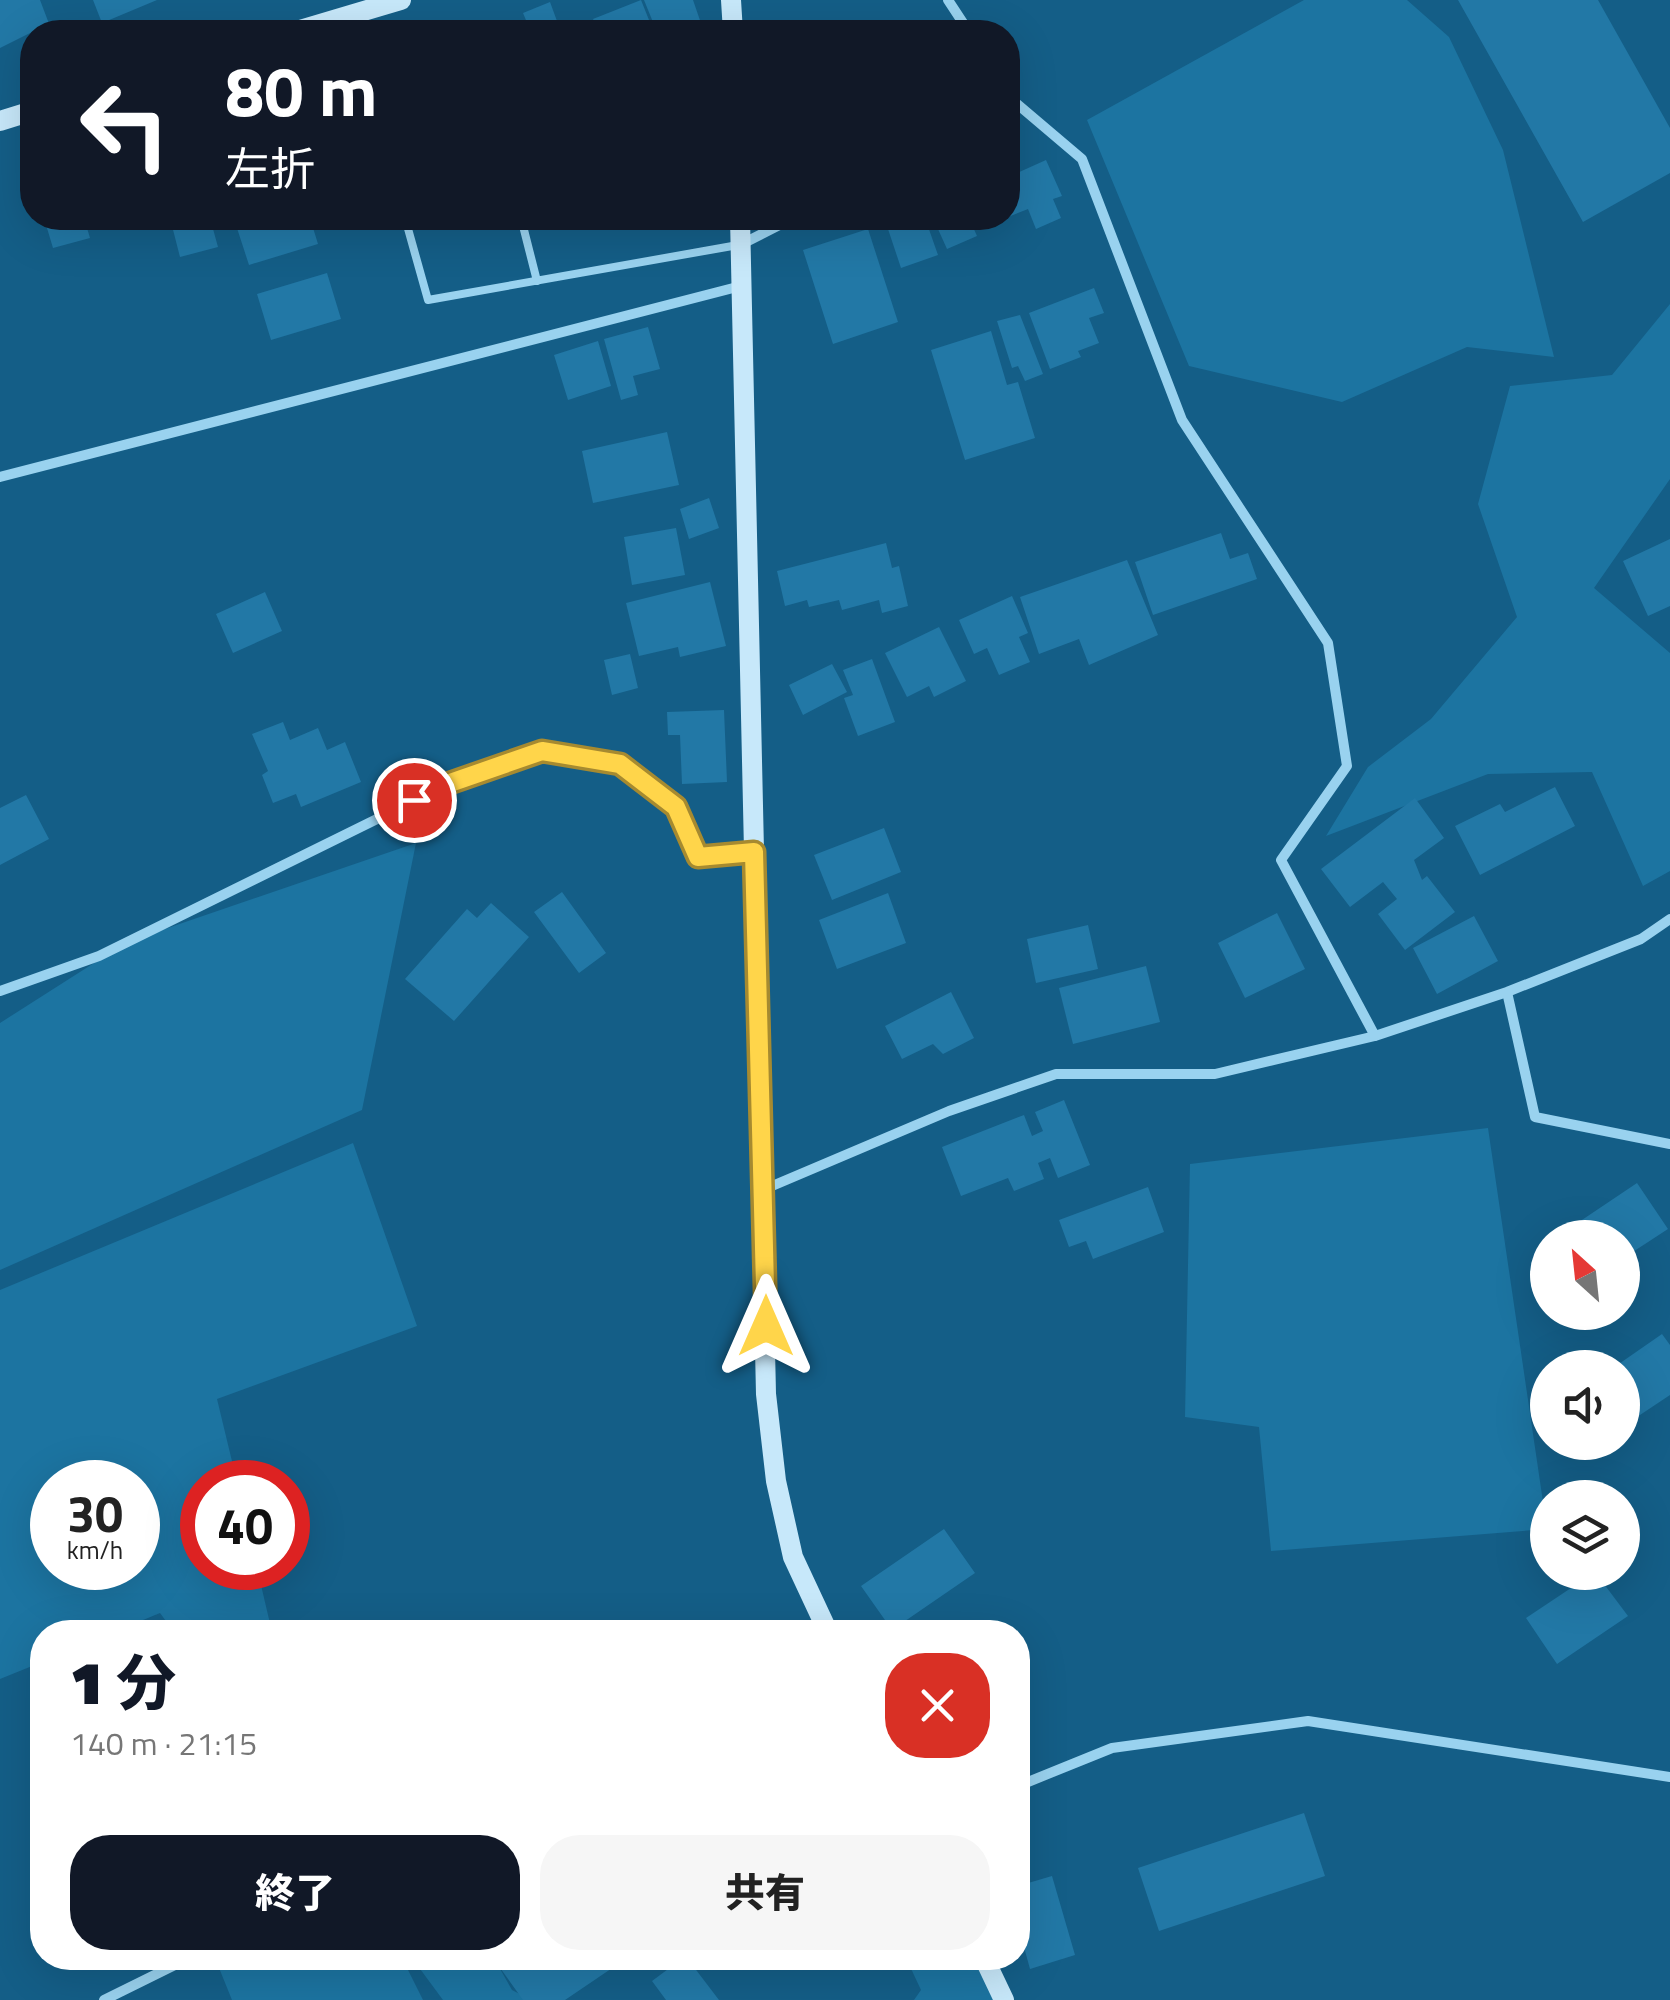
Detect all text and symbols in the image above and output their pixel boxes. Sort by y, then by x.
text: 80 m [225,37,378,143]
icon: left [60,60,190,190]
text: 左折 [225,134,315,202]
pin [372,758,457,843]
icon: arrive [387,773,442,828]
north arrow [1530,1220,1640,1330]
map controls [1530,1220,1640,1590]
position arrow [714,1274,818,1378]
button: sound [1530,1350,1640,1460]
speed limit sign: 40 [180,1460,310,1590]
text: 30 [67,1475,123,1551]
button: layers [1530,1480,1640,1590]
text: km/h [67,1531,123,1569]
text: 1 分 [70,1636,176,1727]
button: close [885,1653,990,1758]
text: 140 m · 21:15 [70,1719,257,1767]
button: 終了 [70,1835,520,1950]
button: 共有 [540,1835,990,1950]

